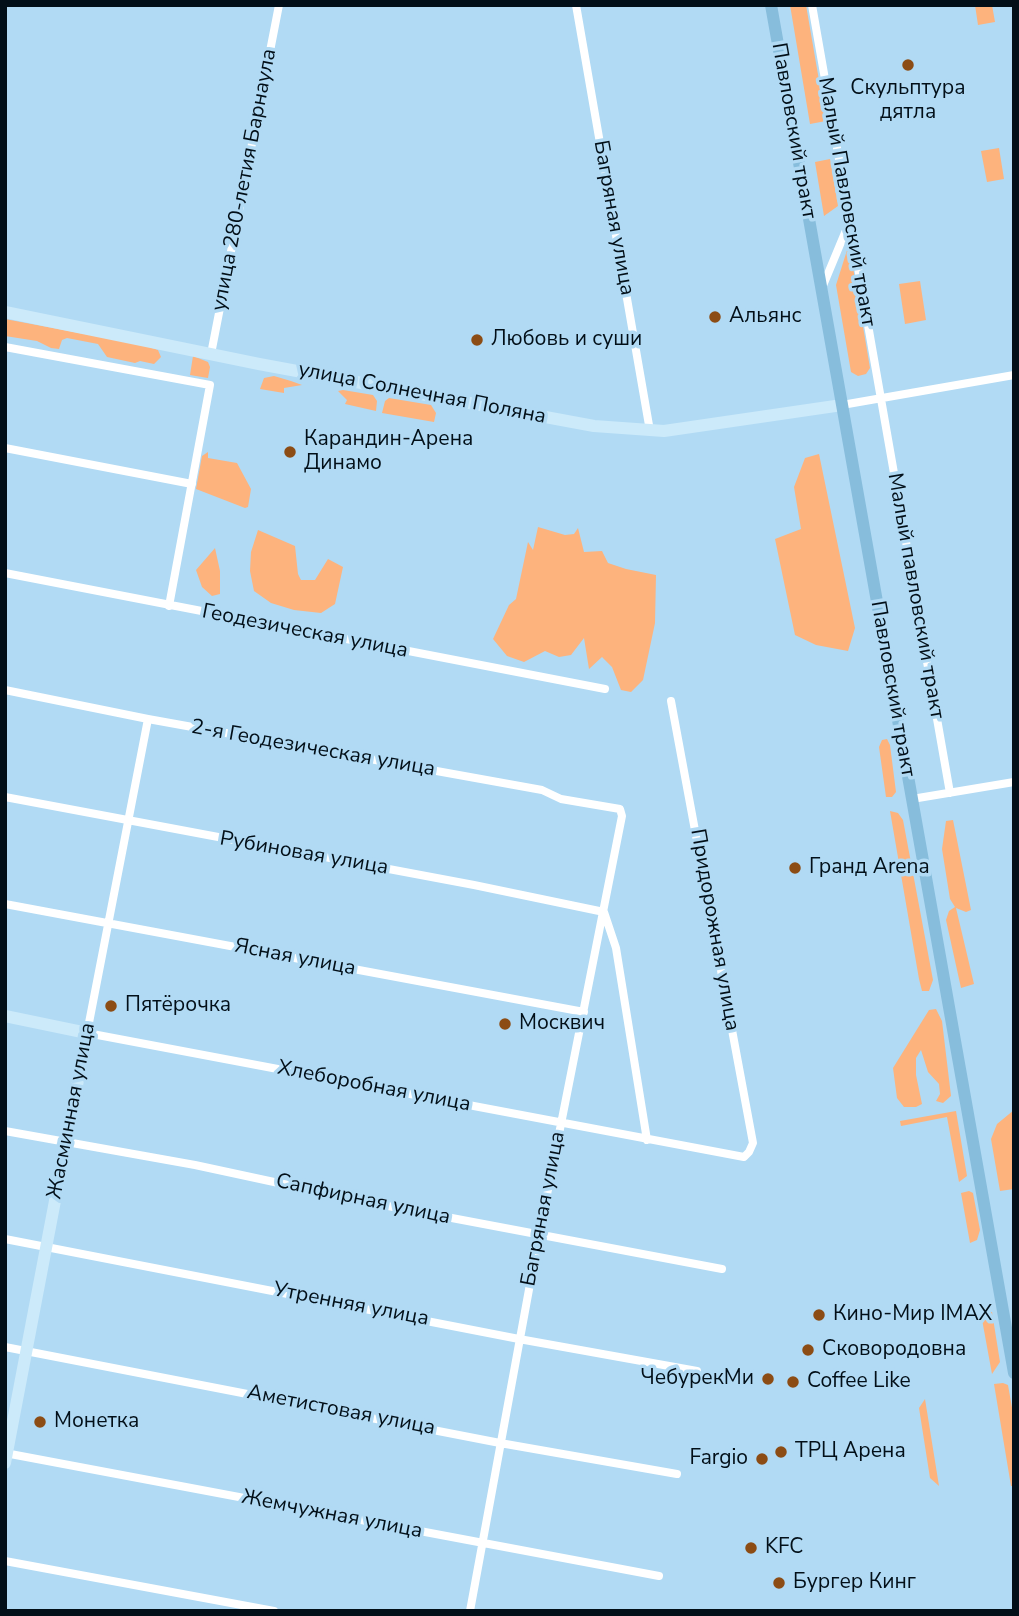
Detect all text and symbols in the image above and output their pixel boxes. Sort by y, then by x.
street label: Павловский тракт [765,41,821,221]
street label: улица 280-летия Барнаула [207,47,283,313]
marker: Скульптура дятла [900,57,916,73]
street label: Малый Павловский тракт [812,75,880,329]
place label: Скульптура дятла [850,76,966,126]
street label: Багряная улица [587,138,639,298]
place label: Альянс [729,304,801,330]
marker: Альянс [707,309,723,325]
place label: Любовь и суши [491,327,642,353]
marker: Любовь и суши [469,332,485,348]
street label: улица Солнечная Поляна [296,358,548,430]
place label: Карандин-Арена Динамо [304,427,473,477]
marker: Карандин-Арена Динамо [282,444,298,460]
street label: Малый павловский тракт [881,471,949,721]
street label: Павловский тракт [864,599,920,779]
street label: Геодезическая улица [200,600,410,664]
street label: 2-я Геодезическая улица [189,715,437,783]
street label: Рубиновая улица [218,827,390,881]
street label: Придорожная улица [684,827,744,1033]
place label: Гранд Arena [809,855,930,881]
marker: Гранд Arena [787,860,803,876]
street label: Ясная улица [232,934,358,982]
place label: Пятёрочка [125,993,231,1019]
marker: Пятёрочка [103,998,119,1014]
place label: Москвич [519,1011,605,1037]
marker: Москвич [497,1016,513,1032]
street label: Жасминная улица [43,1021,101,1201]
street label: Хлеборобная улица [275,1056,473,1118]
street label: Багряная улица [517,1130,571,1288]
street label: Сапфирная улица [273,1169,453,1231]
street label: Утренняя улица [271,1278,431,1332]
place label: Кино-Мир IMAX [833,1302,992,1328]
marker: Кино-Мир IMAX [811,1307,827,1323]
place label: Сковородовна [822,1337,966,1363]
marker: Сковородовна [800,1342,816,1358]
place label: ЧебурекМи [641,1366,754,1392]
place label: Coffee Like [807,1369,911,1395]
marker: ЧебурекМи [760,1371,776,1387]
marker: Coffee Like [785,1374,801,1390]
street label: Аметистовая улица [245,1380,437,1442]
place label: Монетка [54,1409,139,1435]
marker: Монетка [32,1414,48,1430]
place label: ТРЦ Арена [795,1439,906,1465]
marker: ТРЦ Арена [773,1444,789,1460]
place label: Fargio [690,1446,748,1472]
marker: Fargio [754,1451,770,1467]
street label: Жемчужная улица [240,1485,424,1545]
place label: KFC [765,1535,803,1561]
marker: KFC [743,1540,759,1556]
place label: Бургер Кинг [793,1570,916,1596]
marker: Бургер Кинг [771,1575,787,1591]

